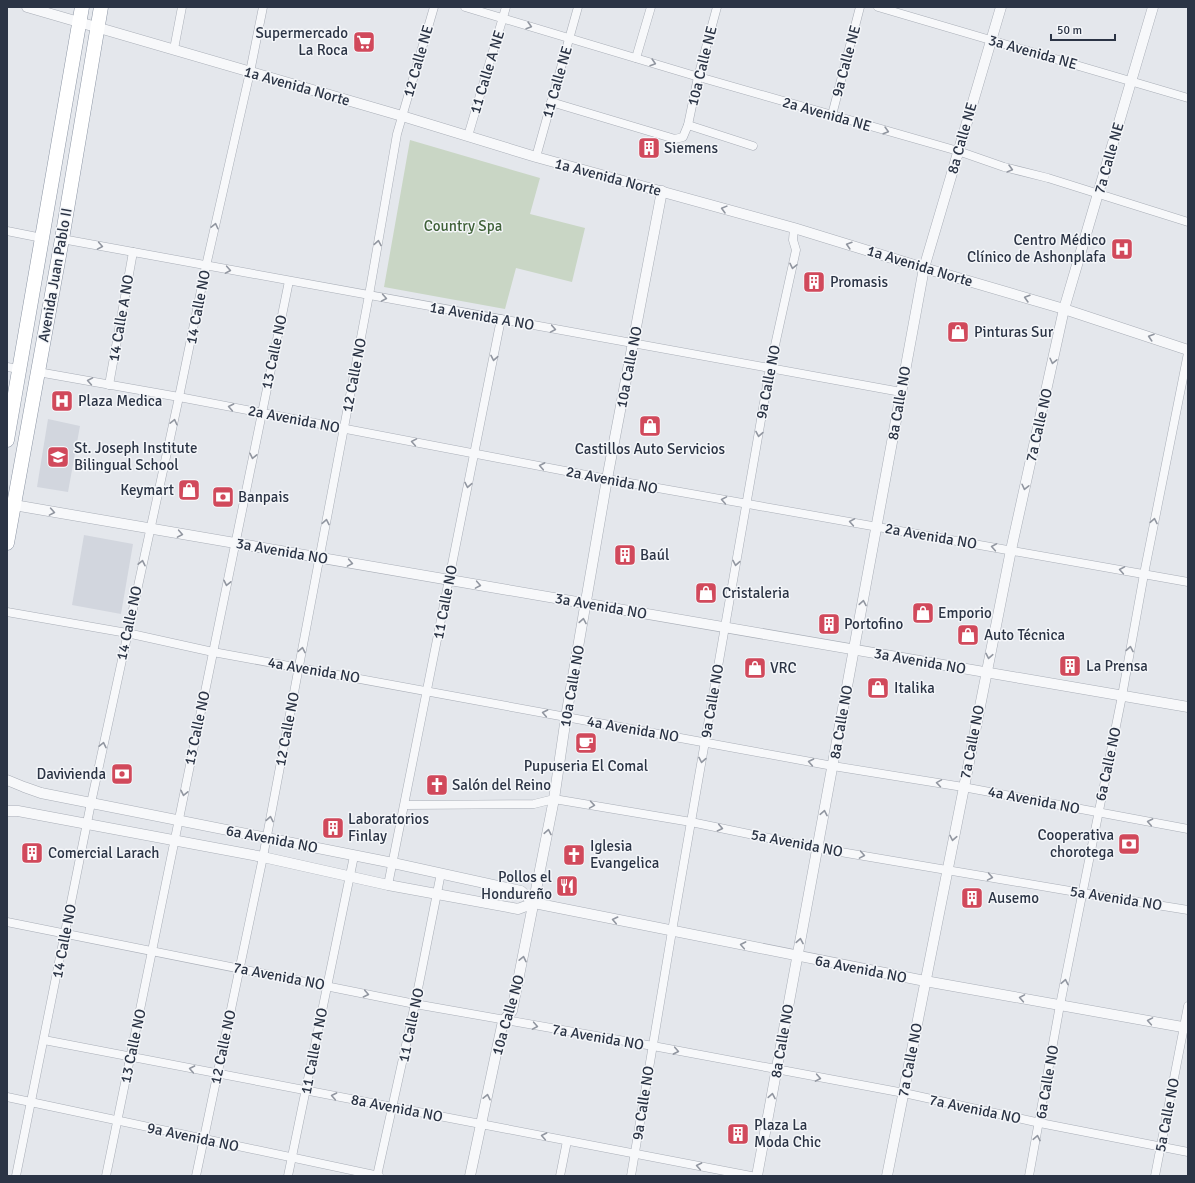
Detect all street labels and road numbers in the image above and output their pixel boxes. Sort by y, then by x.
street label: 12 Calle NE [399,23,437,99]
street label: 9a Calle NE [828,23,864,99]
street label: 10a Calle NE [683,24,721,108]
street label: 11 Calle A NE [466,28,508,116]
street label: 3a Avenida NE [986,31,1080,73]
street label: 11 Calle NE [538,44,576,120]
street label: 1a Avenida Norte [242,62,352,110]
street label: 2a Avenida NE [780,93,874,135]
street label: 8a Calle NE [943,100,981,176]
street label: 7a Calle NE [1090,120,1128,196]
street label: 1a Avenida Norte [553,154,663,200]
street label: Avenida Juan Pablo II [34,206,76,344]
street label: 1a Avenida Norte [865,241,975,291]
street label: 14 Calle NO [182,268,214,346]
street label: 14 Calle A NO [105,273,138,363]
street label: 1a Avenida A NO [428,298,536,334]
street label: 13 Calle NO [257,313,291,391]
street label: 10a Calle NO [612,324,646,409]
street label: 12 Calle NO [338,336,370,414]
street label: 9a Calle NO [752,343,784,420]
street label: 8a Calle NO [884,364,914,441]
street label: 7a Calle NO [1022,386,1056,464]
street label: 2a Avenida NO [247,401,342,437]
street label: 2a Avenida NO [565,462,660,498]
street label: 2a Avenida NO [884,519,979,553]
street label: 3a Avenida NO [235,534,330,568]
street label: 11 Calle NO [429,563,461,641]
street label: 14 Calle NO [112,584,146,662]
street label: 3a Avenida NO [554,589,649,623]
street label: 10a Calle NO [556,643,588,728]
street label: 3a Avenida NO [873,644,968,678]
street label: 4a Avenida NO [267,653,362,687]
street label: 9a Calle NO [697,662,727,739]
street label: 8a Calle NO [826,683,856,760]
street label: 13 Calle NO [180,689,214,767]
street label: 12 Calle NO [271,690,303,768]
street label: 7a Calle NO [956,703,988,780]
street label: 4a Avenida NO [586,712,681,746]
street label: 6a Calle NO [1091,725,1125,803]
street label: 4a Avenida NO [987,782,1082,818]
street label: 6a Avenida NO [225,821,320,857]
street label: 5a Avenida NO [750,825,845,861]
street label: 5a Avenida NO [1069,882,1164,914]
street label: 14 Calle NO [48,902,80,980]
street label: 6a Avenida NO [814,951,909,987]
street label: 7a Avenida NO [232,958,327,994]
street label: 10a Calle NO [488,972,528,1057]
street label: 11 Calle NO [394,986,428,1064]
street label: 8a Calle NO [767,1002,797,1079]
street label: 11 Calle A NO [297,1006,331,1096]
street label: 13 Calle NO [116,1007,150,1085]
street label: 12 Calle NO [206,1008,240,1086]
street label: 7a Avenida NO [551,1020,646,1054]
street label: 7a Calle NO [894,1021,926,1098]
street label: 6a Calle NO [1032,1043,1062,1120]
street label: 9a Calle NO [628,1064,658,1141]
street label: 5a Calle NO [1151,1076,1183,1153]
street label: 8a Avenida NO [350,1090,445,1126]
street label: 7a Avenida NO [928,1091,1023,1128]
street label: 9a Avenida NO [146,1119,241,1156]

